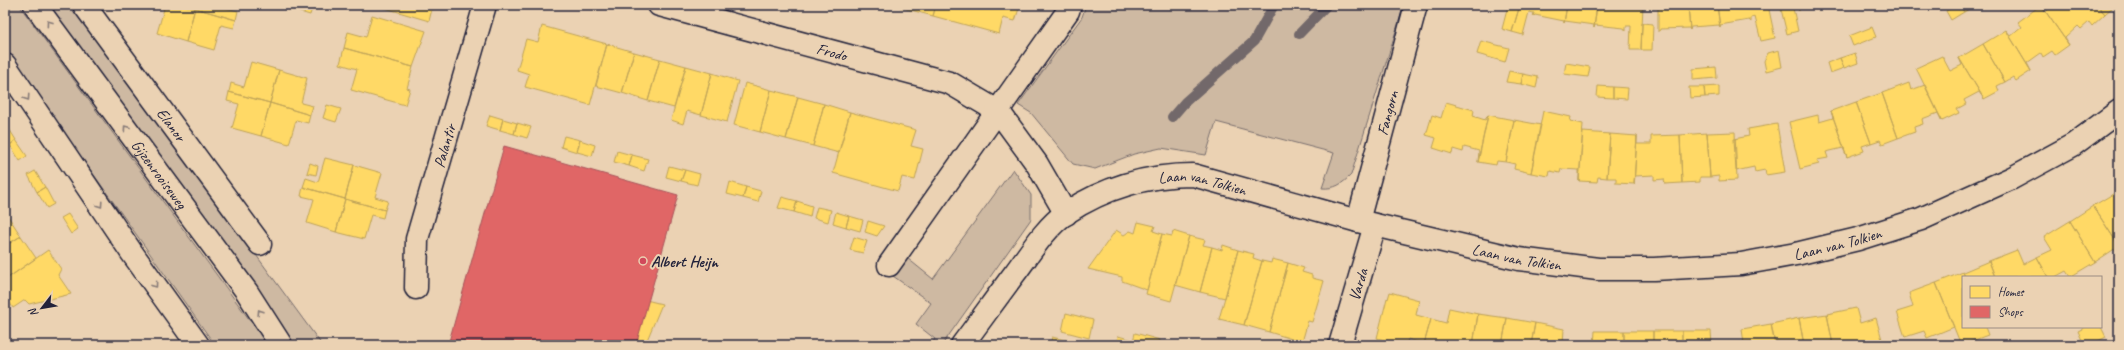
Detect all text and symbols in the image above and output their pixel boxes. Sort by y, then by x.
one-way arrow [46,20,54,27]
street label: Frodo [814,39,851,67]
street label: Fangorn [1372,88,1404,138]
one-way arrow [22,94,30,101]
street label: Elanor [152,104,191,147]
street label: Palantir [429,120,461,170]
one-way arrow [124,125,131,132]
street label: Gijzenrooiseweg [127,136,192,214]
street label: Laan van Tolkien [1157,166,1249,201]
one-way arrow [95,201,102,208]
street label: Laan van Tolkien [1792,223,1885,265]
street label: Laan van Tolkien [1470,239,1563,275]
place label: Albert Heijn [651,252,719,272]
marker: Albert Heijn [638,256,648,266]
street label: Varda [1344,265,1373,303]
legend [1962,276,2102,328]
one-way arrow [150,280,157,287]
text: Homes [1998,284,2025,300]
north arrow [22,288,62,328]
text: Shops [1998,304,2023,320]
text: N [25,305,41,320]
one-way arrow [257,309,265,316]

